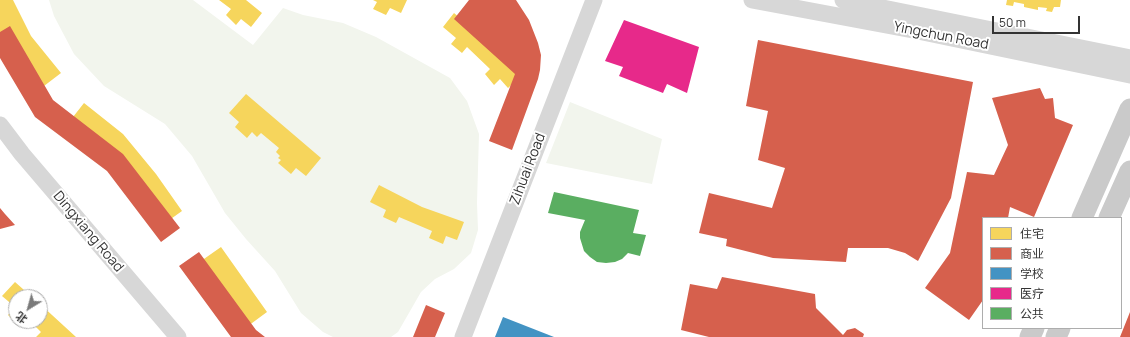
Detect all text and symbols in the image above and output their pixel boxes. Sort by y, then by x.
scale bar [994,8,1082,34]
text: 50 m [999,14,1026,31]
street label: Yingchun Road [892,19,990,53]
street label: Zihuai Road [507,131,549,207]
street label: Dingxiang Road [49,188,127,276]
legend [982,217,1122,329]
text: 住宅 [1020,225,1044,242]
text: 商业 [1020,245,1044,262]
text: 学校 [1020,265,1044,282]
text: 医疗 [1020,285,1044,302]
north arrow [8,289,48,329]
text: 公共 [1020,305,1044,322]
text: 北 [12,309,30,327]

